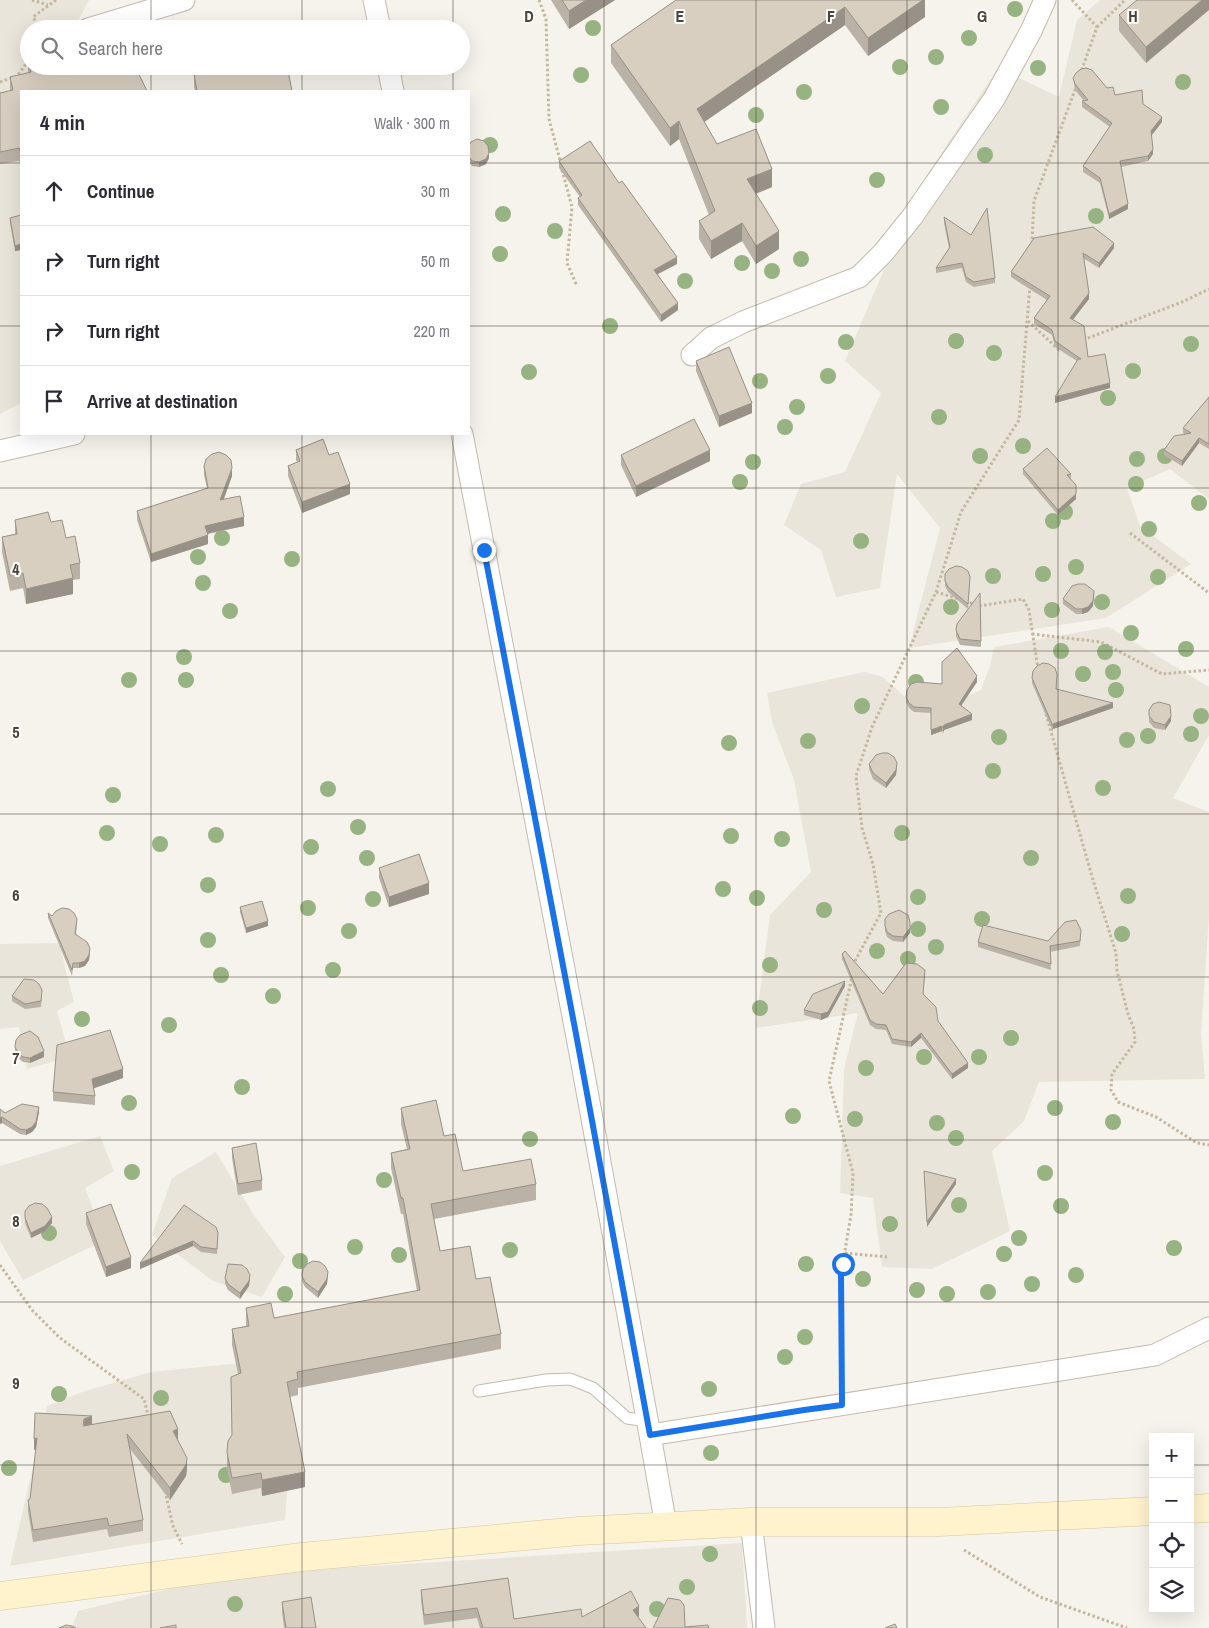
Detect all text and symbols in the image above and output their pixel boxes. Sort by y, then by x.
text: D [524,5,534,27]
text: E [676,5,685,27]
text: F [827,5,835,27]
text: G [977,5,987,27]
text: H [1128,5,1138,27]
search box [20,20,470,75]
icon: search [38,34,66,62]
text: Search here [78,35,163,61]
text: 4 min [40,108,85,137]
text: Walk · 300 m [374,112,450,134]
icon: ahead [40,177,68,205]
text: Continue [87,178,155,204]
text: 30 m [421,180,450,202]
icon: right [40,247,68,275]
text: Turn right [87,248,159,274]
text: 50 m [421,250,450,272]
icon: right [40,317,68,345]
text: Turn right [87,318,159,344]
text: 220 m [414,320,450,342]
icon: arrive [40,387,68,415]
text: Arrive at destination [87,388,238,414]
route end [473,539,496,562]
text: 4 [12,558,20,580]
text: 5 [12,721,20,743]
text: 6 [12,884,20,906]
text: 7 [12,1047,20,1069]
text: 8 [12,1210,20,1232]
route start [832,1253,855,1276]
text: 9 [12,1372,20,1394]
map controls [1149,1433,1194,1613]
button: + [1149,1433,1194,1478]
button: − [1149,1478,1194,1523]
button: locate [1149,1523,1194,1568]
button: layers [1149,1568,1194,1613]

